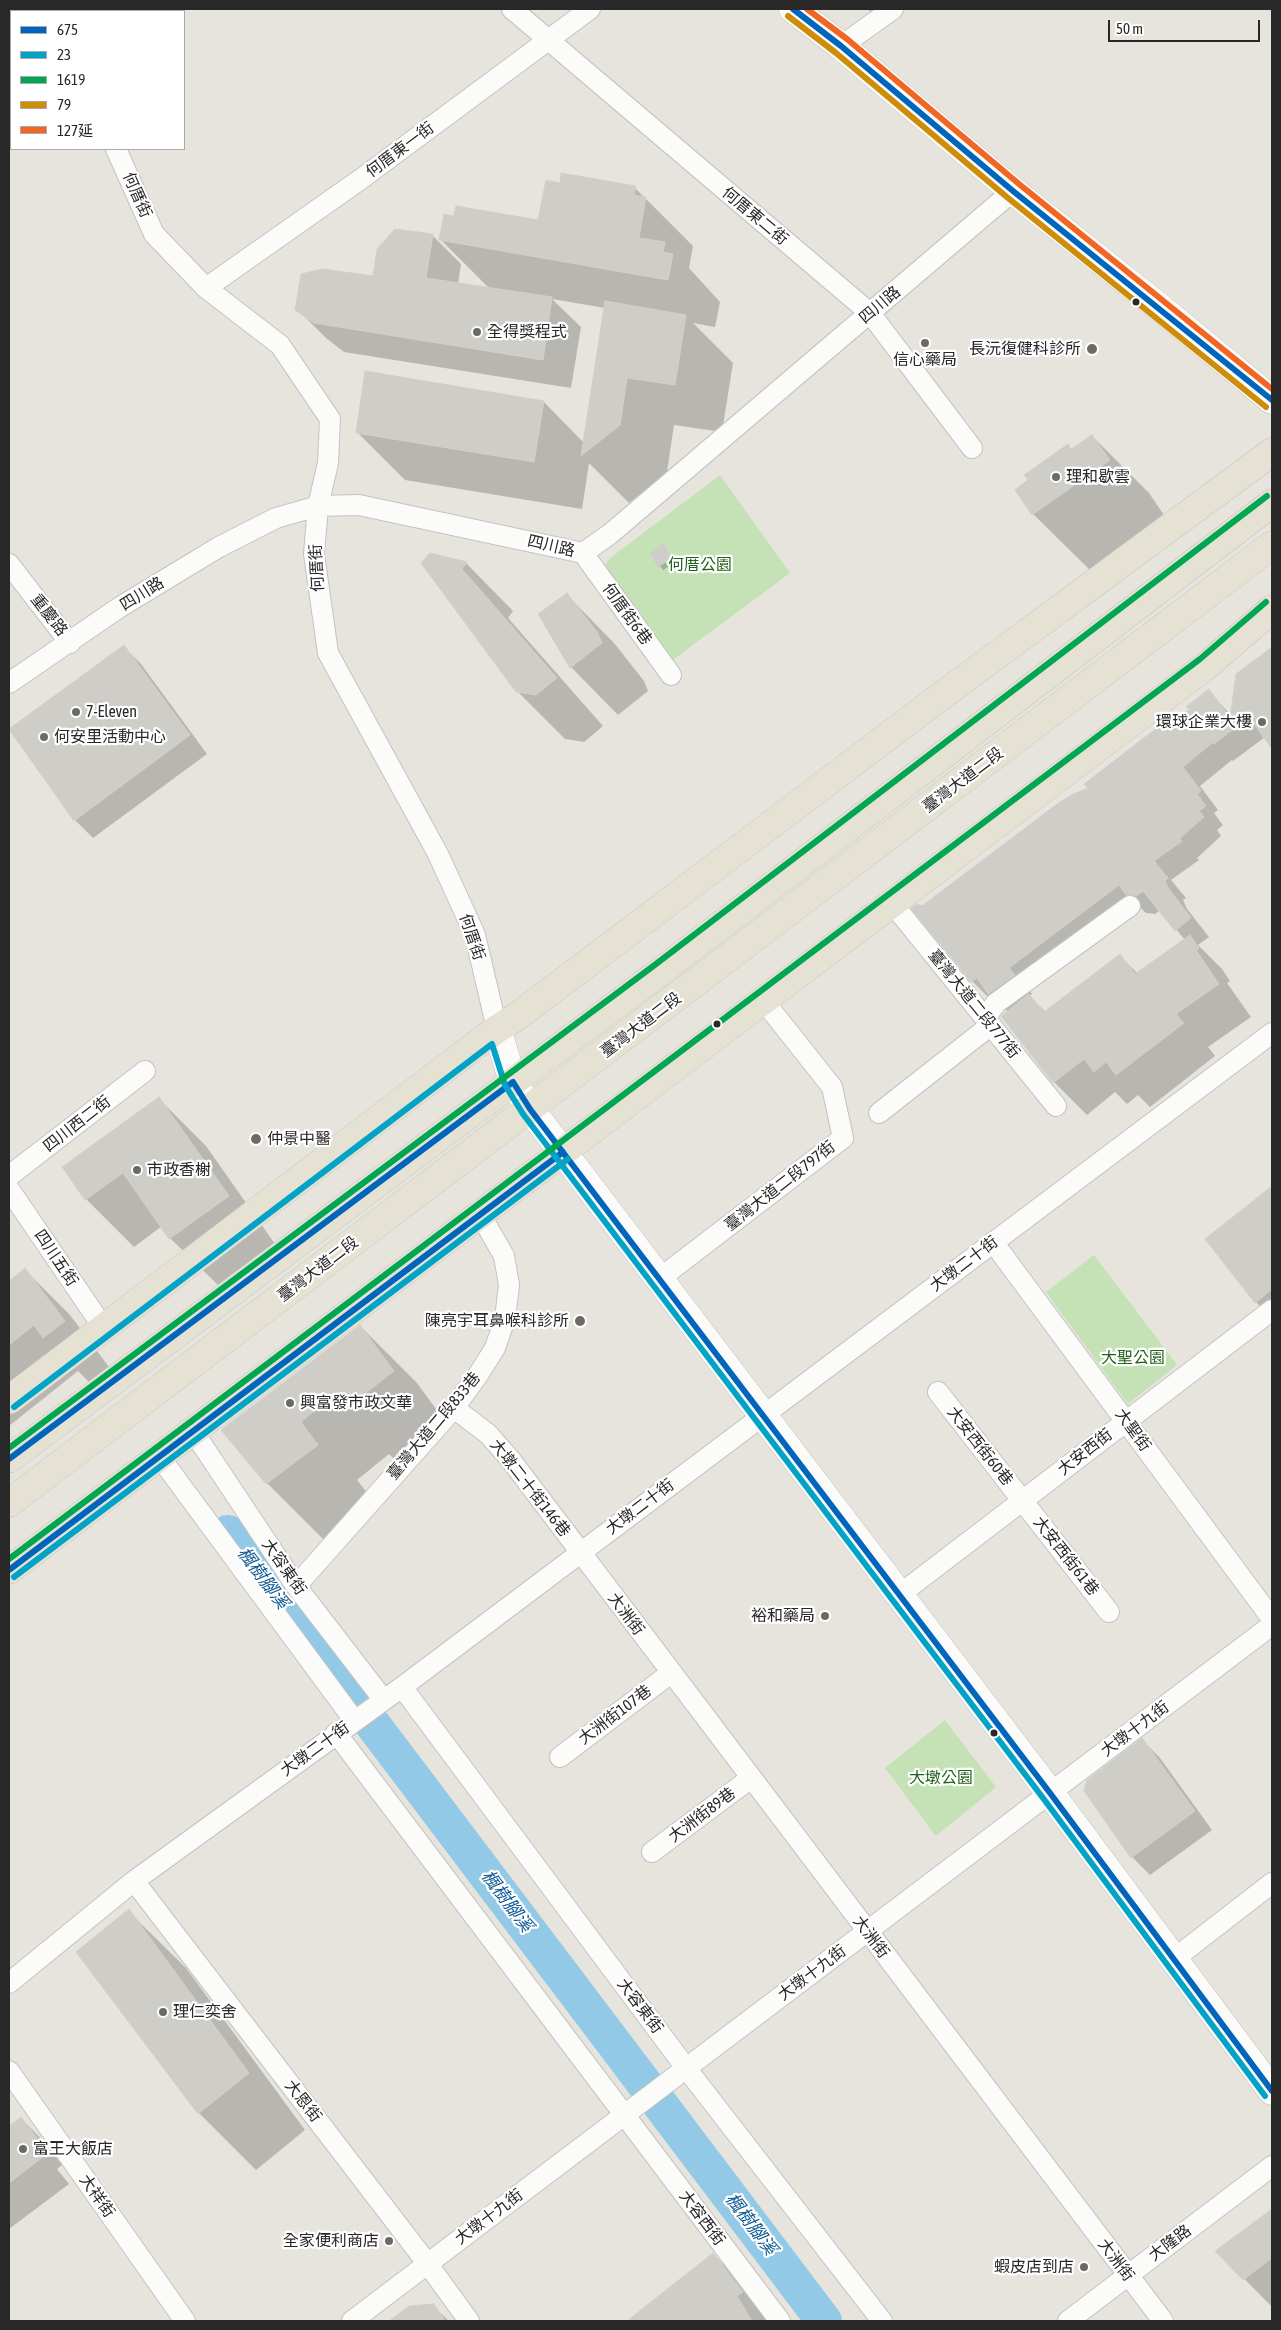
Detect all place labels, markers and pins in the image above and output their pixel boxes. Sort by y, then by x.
unlabelled marker [1131,297,1141,307]
place label: 全得獎程式 [487,322,567,342]
marker: 全得獎程式 [471,326,483,338]
marker: 信心藥局 [919,337,931,349]
place label: 長沅復健科診所 [969,339,1081,359]
marker: 長沅復健科診所 [1085,342,1099,356]
place label: 信心藥局 [893,350,957,370]
place label: 理和歇雲 [1066,467,1130,487]
marker: 理和歇雲 [1050,471,1062,483]
place label: 7-Eleven [86,702,137,722]
marker: 7-Eleven [70,706,82,718]
place label: 環球企業大樓 [1156,712,1252,732]
marker: 環球企業大樓 [1256,716,1268,728]
place label: 何安里活動中心 [54,727,166,747]
marker: 何安里活動中心 [38,731,50,743]
unlabelled marker [712,1019,722,1029]
place label: 仲景中醫 [267,1129,331,1149]
marker: 仲景中醫 [249,1132,263,1146]
place label: 市政香榭 [147,1160,211,1180]
marker: 市政香榭 [131,1164,143,1176]
place label: 陳亮宇耳鼻喉科診所 [425,1311,569,1331]
marker: 陳亮宇耳鼻喉科診所 [573,1314,587,1328]
place label: 興富發市政文華 [300,1393,412,1413]
marker: 興富發市政文華 [284,1397,296,1409]
place label: 裕和藥局 [751,1606,815,1626]
marker: 裕和藥局 [819,1610,831,1622]
unlabelled marker [989,1728,999,1738]
place label: 理仁奕舍 [173,2002,237,2022]
marker: 理仁奕舍 [157,2006,169,2018]
place label: 富王大飯店 [33,2139,113,2159]
marker: 富王大飯店 [17,2143,29,2155]
place label: 全家便利商店 [283,2231,379,2251]
marker: 全家便利商店 [383,2235,395,2247]
place label: 蝦皮店到店 [994,2257,1074,2277]
marker: 蝦皮店到店 [1078,2261,1090,2273]

